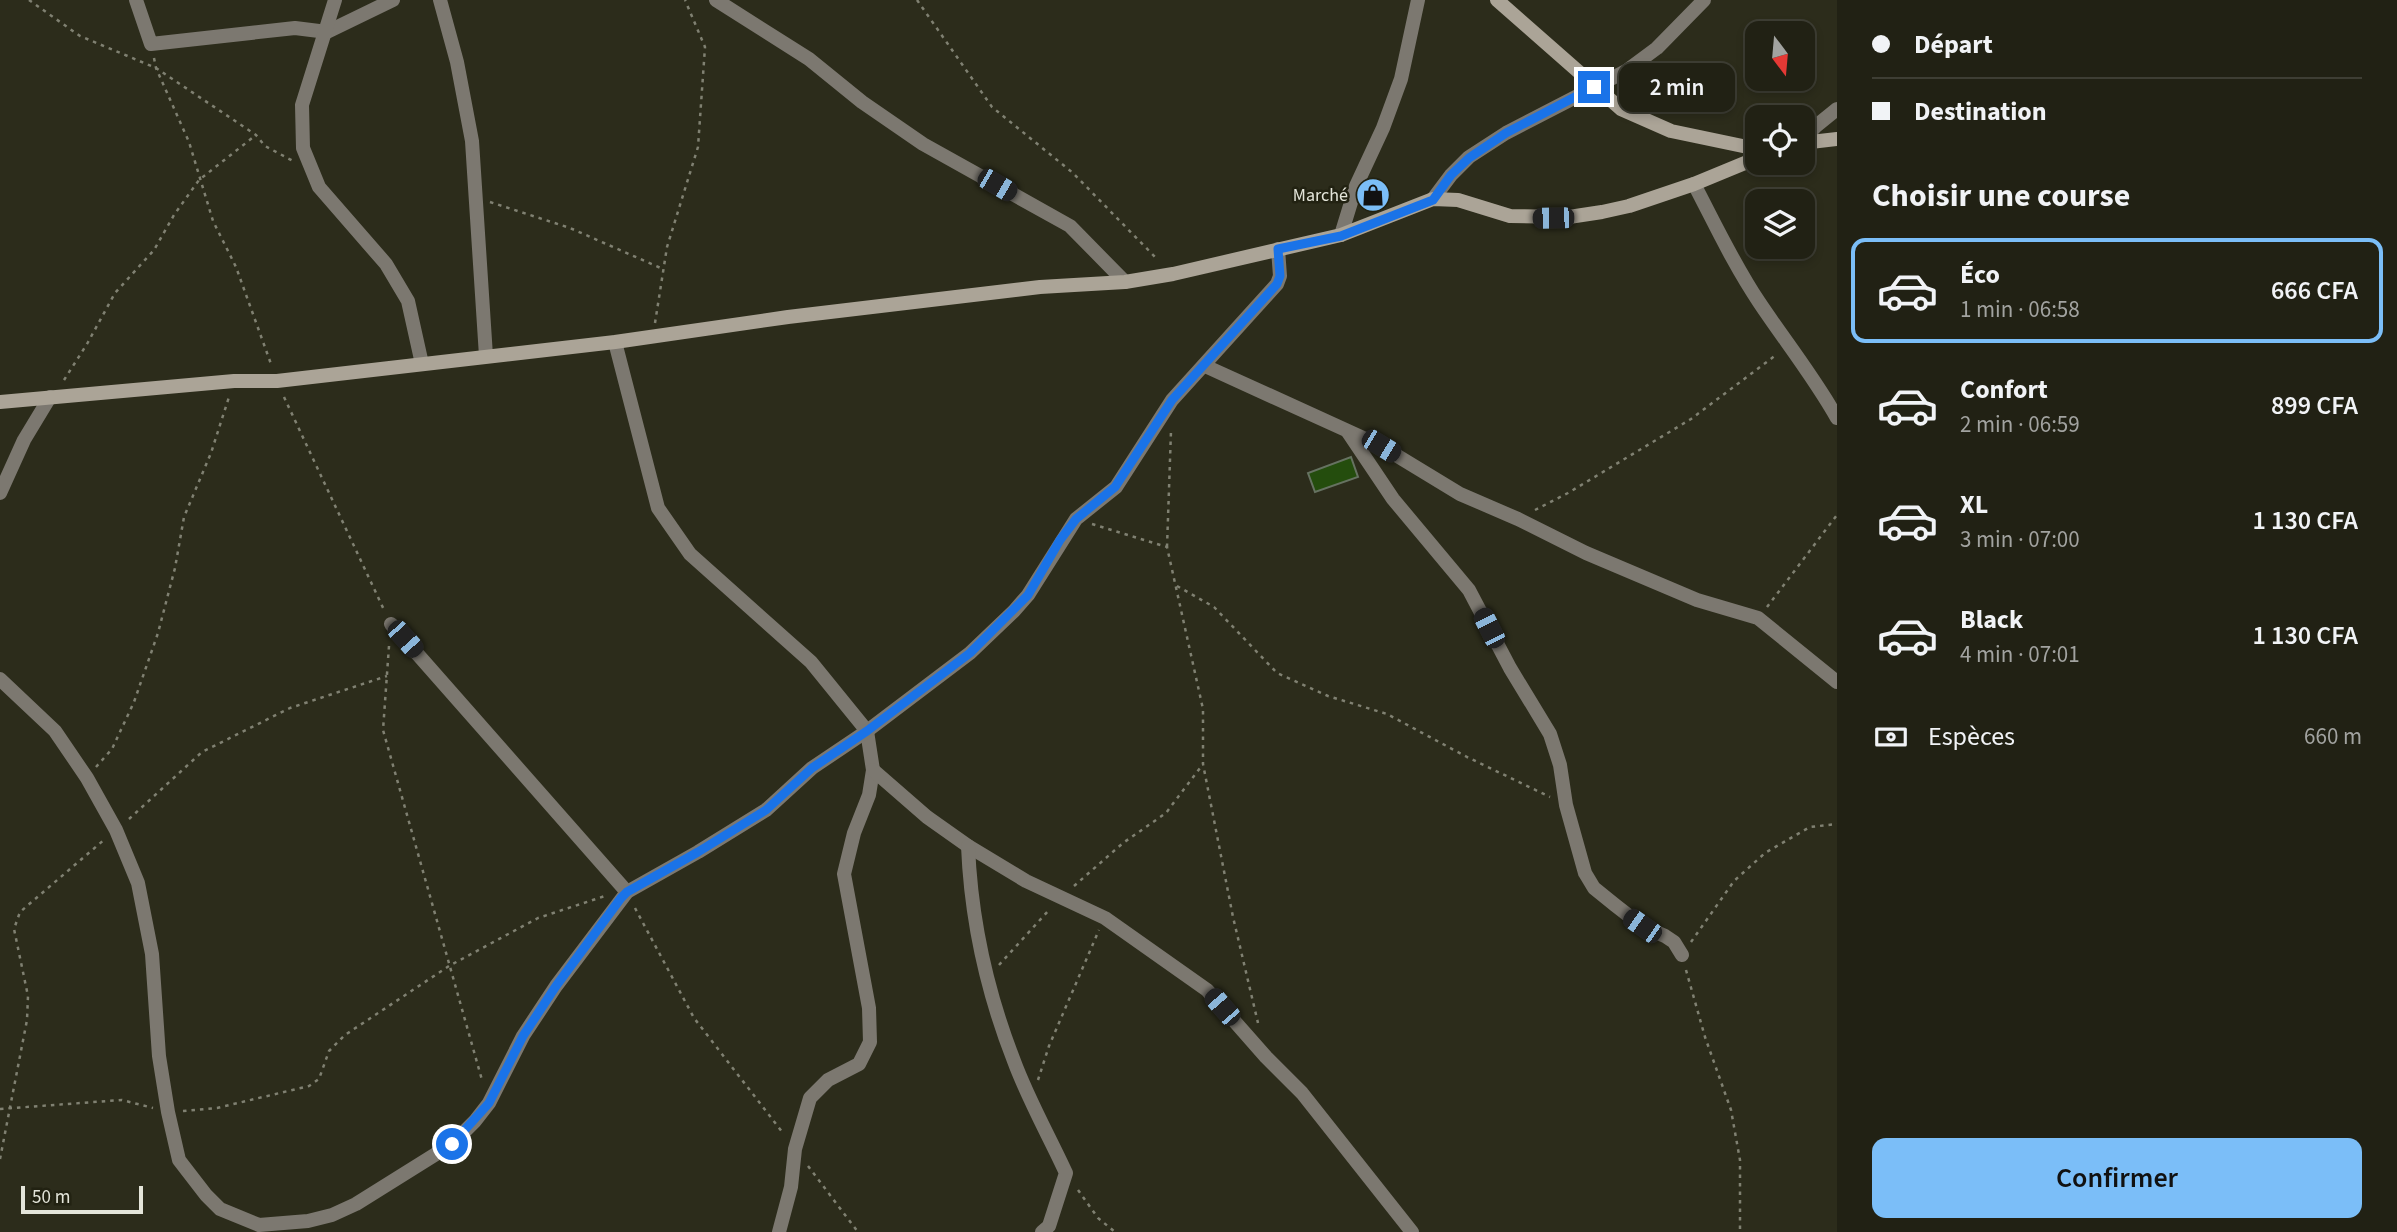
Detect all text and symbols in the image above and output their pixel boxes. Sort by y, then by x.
north arrow [1745,21,1815,91]
map controls [1745,21,1815,259]
text: Départ [1914,26,1993,63]
callout: 2 min [1618,62,1734,112]
route end [1578,71,1610,103]
text: 2 min [1650,71,1704,104]
text: Destination [1914,93,2047,130]
button: locate [1745,105,1815,175]
car [974,165,1021,205]
text: Choisir une course [1872,173,2130,219]
shop icon: Marché [1354,176,1392,214]
place label: Marché [1293,183,1348,208]
button: layers [1745,189,1815,259]
car [1532,207,1575,229]
text: Éco [1960,256,2000,293]
icon: car [1876,259,1939,322]
text: 666 CFA [2271,272,2358,309]
text: 1 min · 06:58 [1960,293,2080,326]
text: Confort [1960,371,2048,408]
icon: car [1876,374,1939,437]
text: 899 CFA [2271,387,2358,424]
text: 2 min · 06:59 [1960,408,2080,441]
car [1358,426,1405,466]
text: XL [1960,486,1988,523]
icon: car [1876,489,1939,552]
text: 1 130 CFA [2253,502,2358,539]
text: 3 min · 07:00 [1960,523,2080,556]
text: Black [1960,601,2023,638]
icon: car [1876,604,1939,667]
car [1471,605,1508,651]
car [384,616,427,662]
text: 1 130 CFA [2253,617,2358,654]
text: 4 min · 07:01 [1960,638,2080,671]
icon: cash [1872,718,1910,756]
text: Espèces [1928,718,2015,755]
text: 660 m [2304,720,2362,753]
car [1619,905,1666,947]
car [1201,984,1244,1030]
route start [436,1128,468,1160]
button: Confirmer [1872,1138,2362,1218]
scale bar [21,1183,144,1215]
text: 50 m [32,1184,70,1211]

